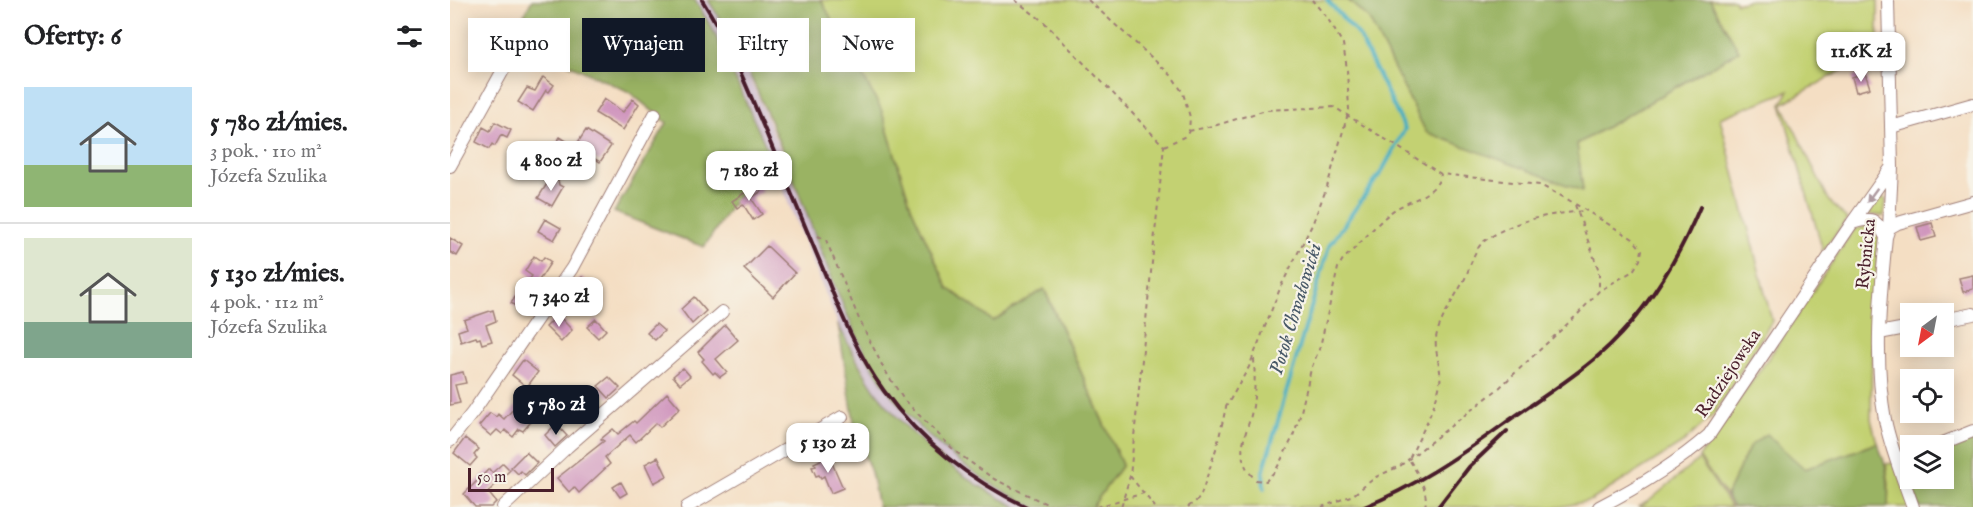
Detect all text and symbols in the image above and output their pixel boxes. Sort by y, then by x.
chip: Kupno [468,18,570,72]
chip: Wynajem [582,18,705,72]
chip: Filtry [717,18,809,72]
chip: Nowe [821,18,915,72]
text: Oferty: 6 [24,20,121,53]
icon: filters [393,20,426,53]
pin: 11.6K zł [1799,32,1923,83]
text: 11.6K zł [1830,39,1892,64]
text: 5 780 zł/mies. [210,106,348,139]
icon: home [72,111,144,183]
text: 3 pok. · 110 m² [210,139,322,164]
pin: 4 800 zł [489,141,613,192]
text: 4 800 zł [521,148,581,173]
pin: 7 180 zł [687,151,811,202]
text: 7 180 zł [720,158,778,183]
text: Józefa Szulika [210,164,327,189]
one-way arrow [1866,186,1878,202]
street label: Rybnicka [1852,217,1882,290]
water label: Potok Chwałowicki [1264,239,1328,378]
text: 5 130 zł/mies. [210,257,345,290]
icon: home [72,262,144,334]
pin: 7 340 zł [497,277,621,328]
text: 7 340 zł [529,284,589,309]
text: 4 pok. · 112 m² [210,290,324,315]
north arrow [1900,303,1954,357]
map controls [1900,303,1954,489]
text: Józefa Szulika [210,315,327,340]
street label: Radziejowska [1691,325,1767,423]
button: locate [1900,369,1954,423]
pin: 5 780 zł [494,385,618,436]
text: 5 780 zł [527,392,585,417]
pin: 5 130 zł [766,423,890,474]
text: 5 130 zł [800,430,856,455]
button: layers [1900,435,1954,489]
scale bar [468,465,554,492]
text: 50 m [477,468,506,488]

